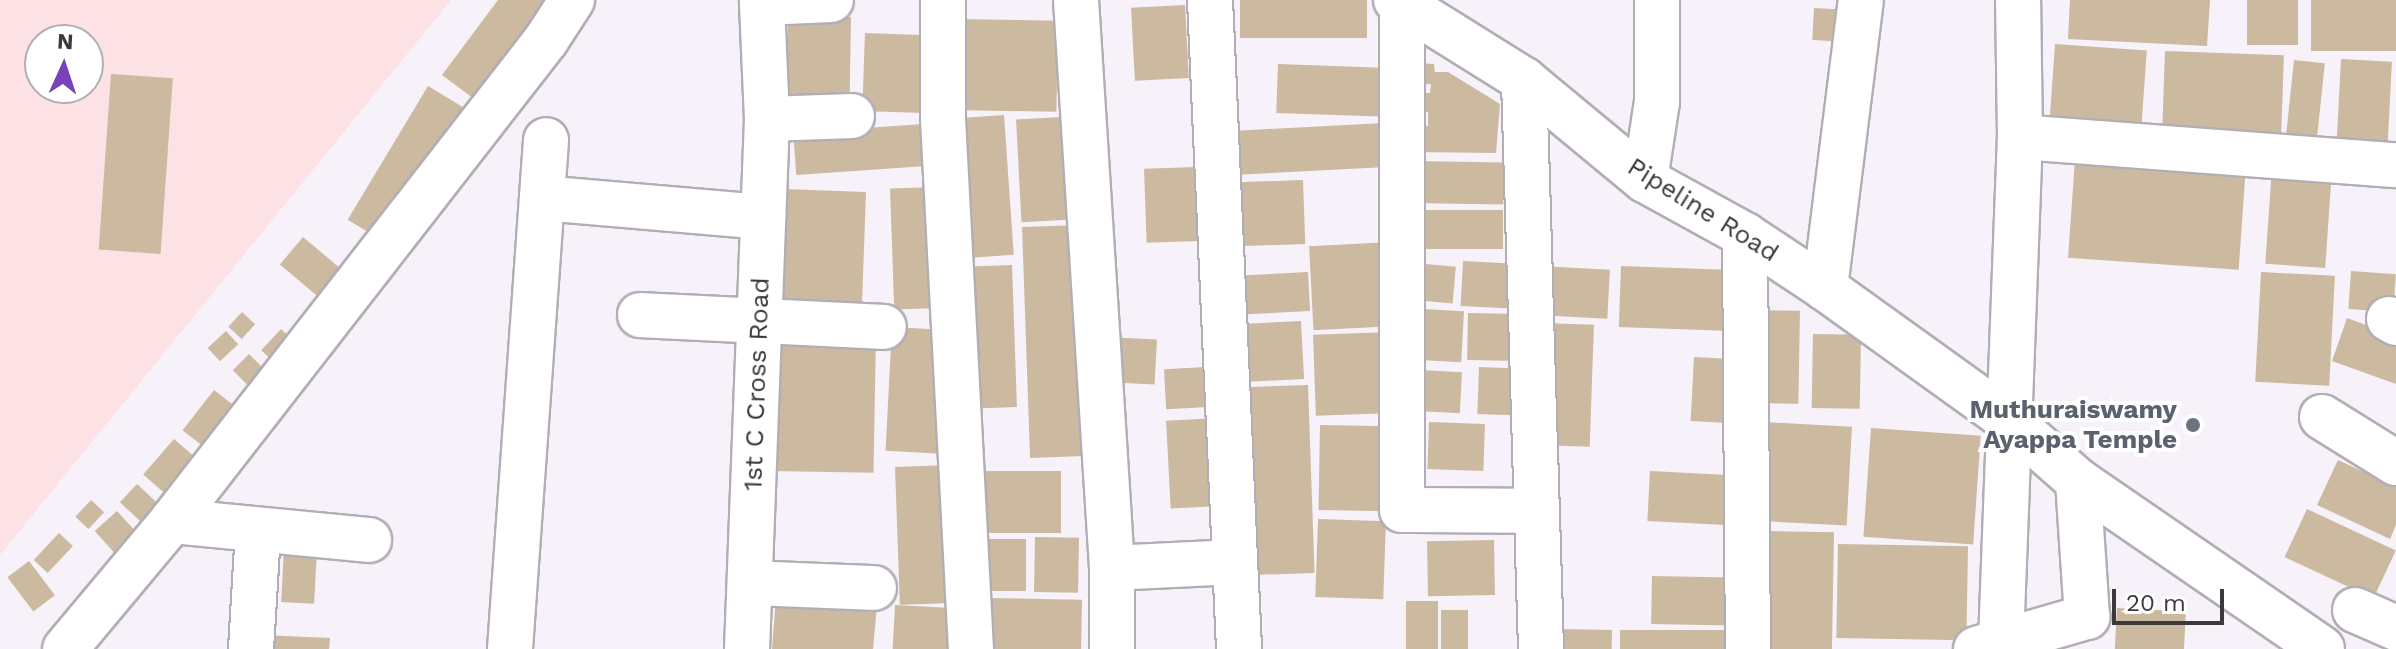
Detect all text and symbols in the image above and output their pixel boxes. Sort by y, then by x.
north arrow [24,24,104,104]
text: N [56,29,74,54]
street label: Pipeline Road [1622,151,1784,269]
street label: 1st C Cross Road [738,277,776,491]
place label: Muthuraiswamy Ayappa Temple [1969,394,2177,456]
marker: Muthuraiswamy Ayappa Temple [2184,416,2202,434]
scale bar [2116,573,2228,623]
text: 20 m [2126,589,2186,617]

